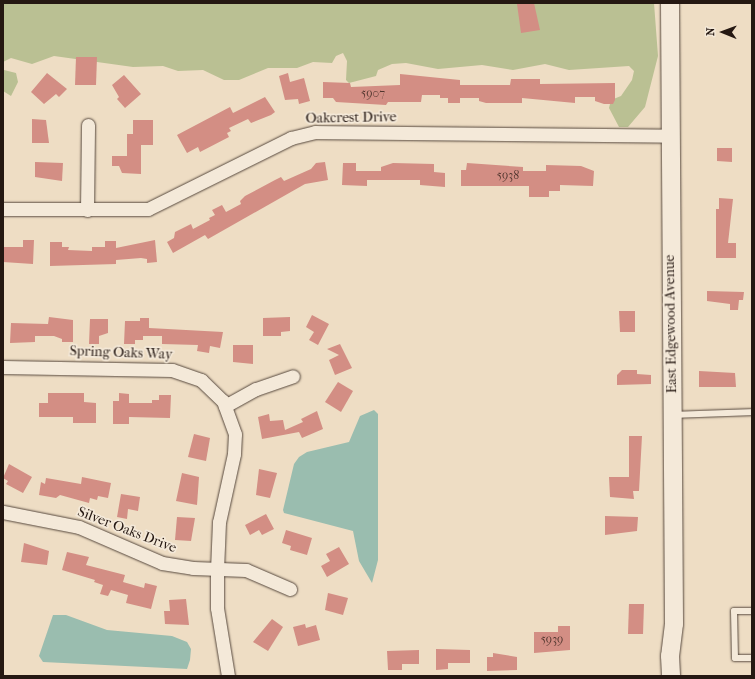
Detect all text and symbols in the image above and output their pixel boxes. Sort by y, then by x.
north arrow [703,12,743,52]
text: N [704,27,717,36]
house number: 5907 [361,87,385,101]
street label: Oakcrest Drive [305,109,397,127]
house number: 5938 [497,169,519,183]
street label: East Edgewood Avenue [661,254,681,394]
street label: Spring Oaks Way [69,343,173,363]
street label: Silver Oaks Drive [75,503,179,557]
house number: 5939 [541,633,563,647]

